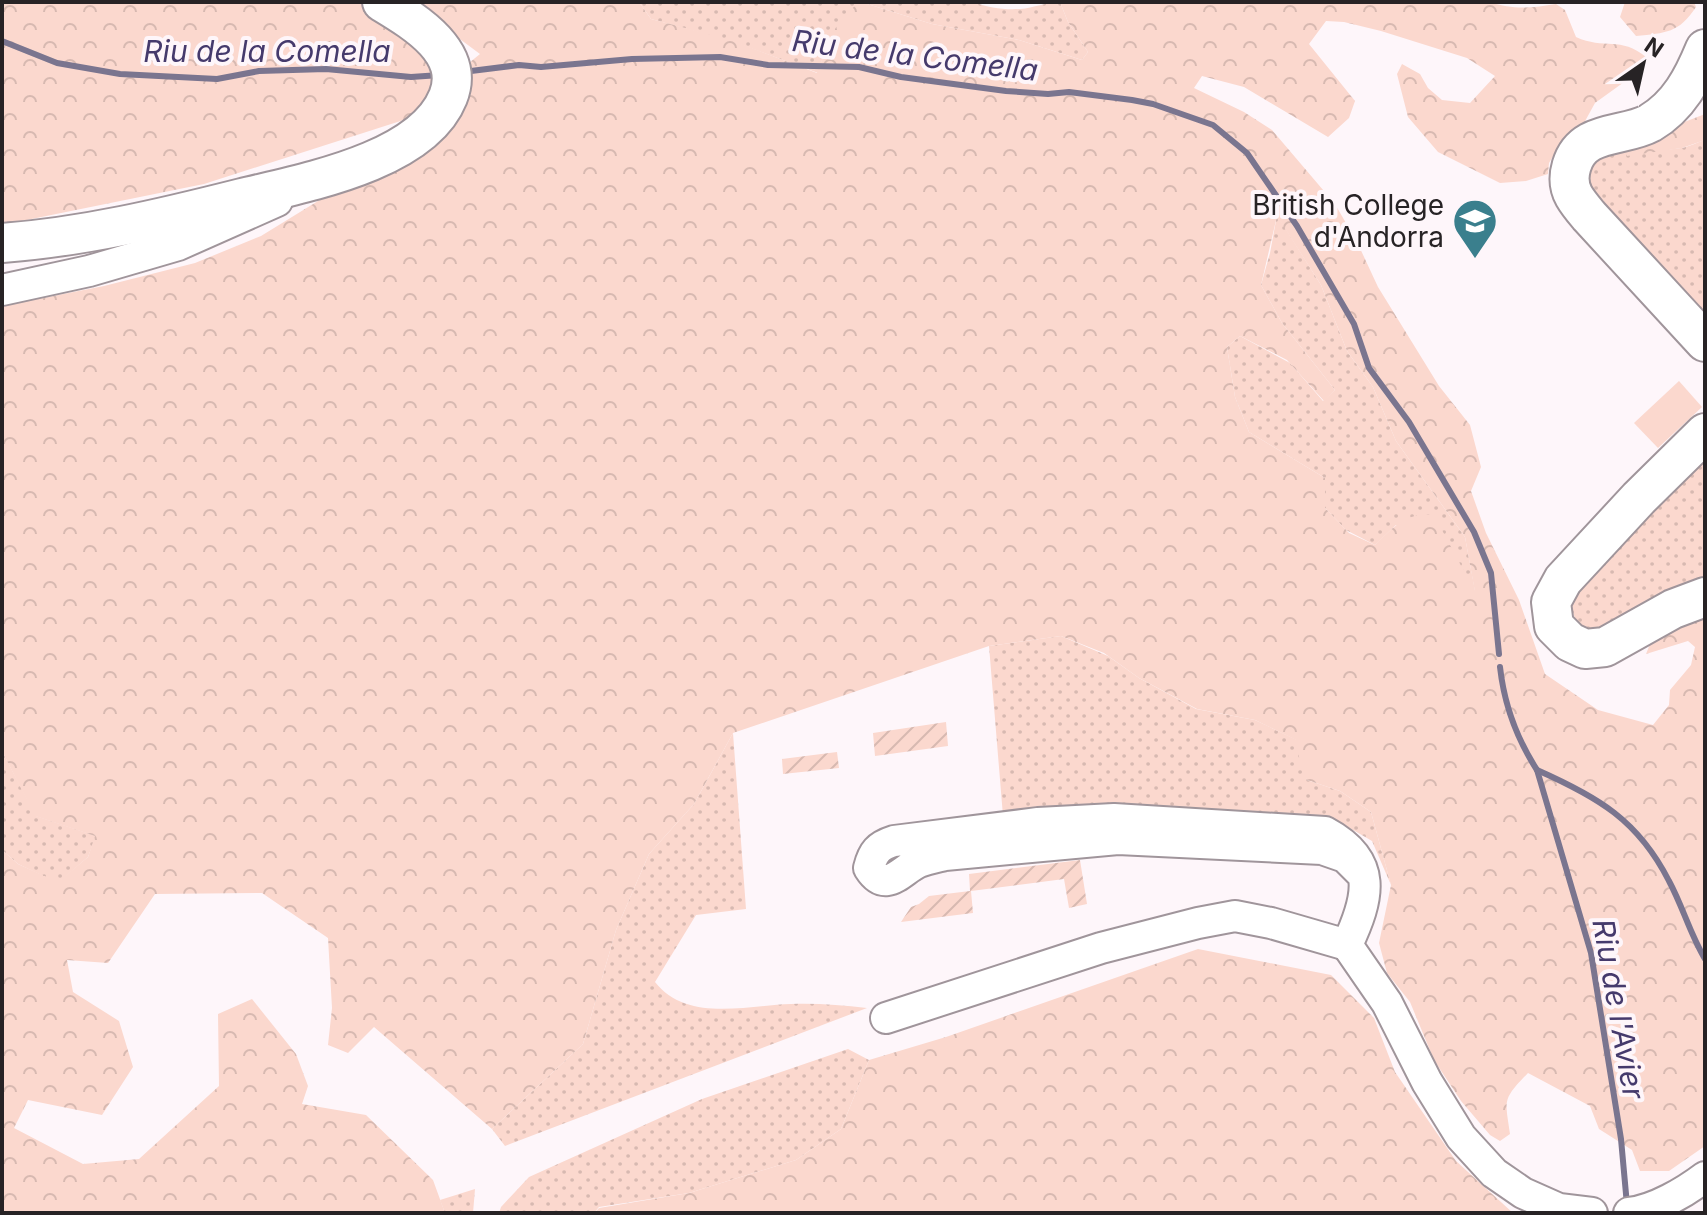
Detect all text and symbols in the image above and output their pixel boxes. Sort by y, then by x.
water label: Riu de la Comella [790,22,1040,88]
north arrow [1603,24,1683,104]
text: N [1640,32,1668,63]
water label: Riu de la Comella [143,33,391,69]
place label: British College d'Andorra [1252,188,1444,254]
school or university icon: British College d'Andorra [1451,197,1499,260]
water label: Riu de l'Avier [1585,916,1653,1102]

